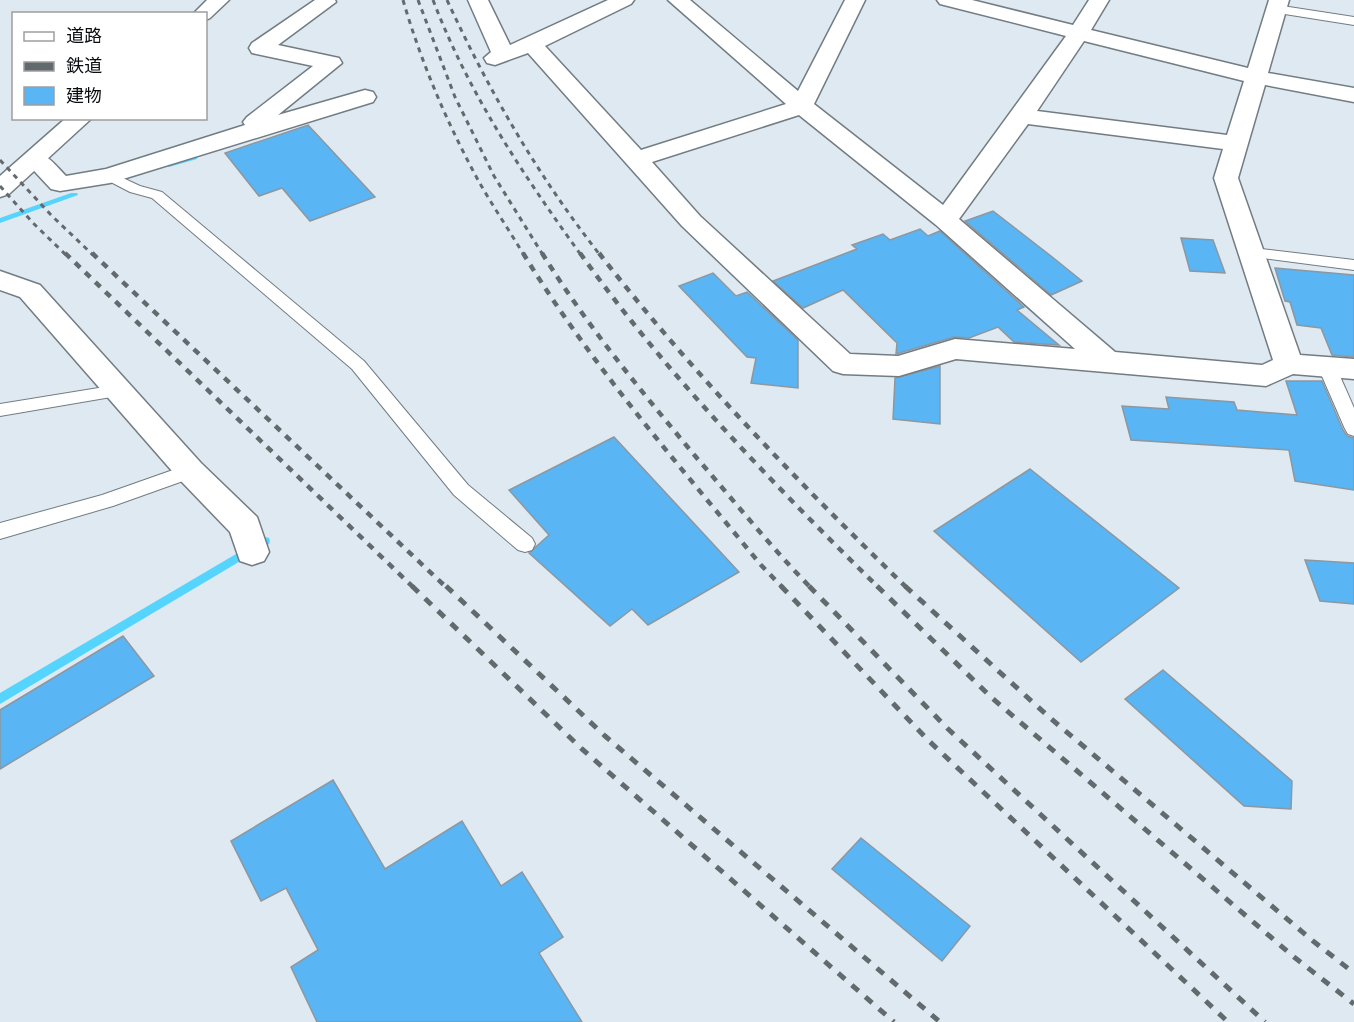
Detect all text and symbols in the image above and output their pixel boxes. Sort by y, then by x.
legend [12,12,207,120]
text: 道路 [66,25,102,47]
text: 鉄道 [66,55,102,77]
text: 建物 [66,85,102,107]

